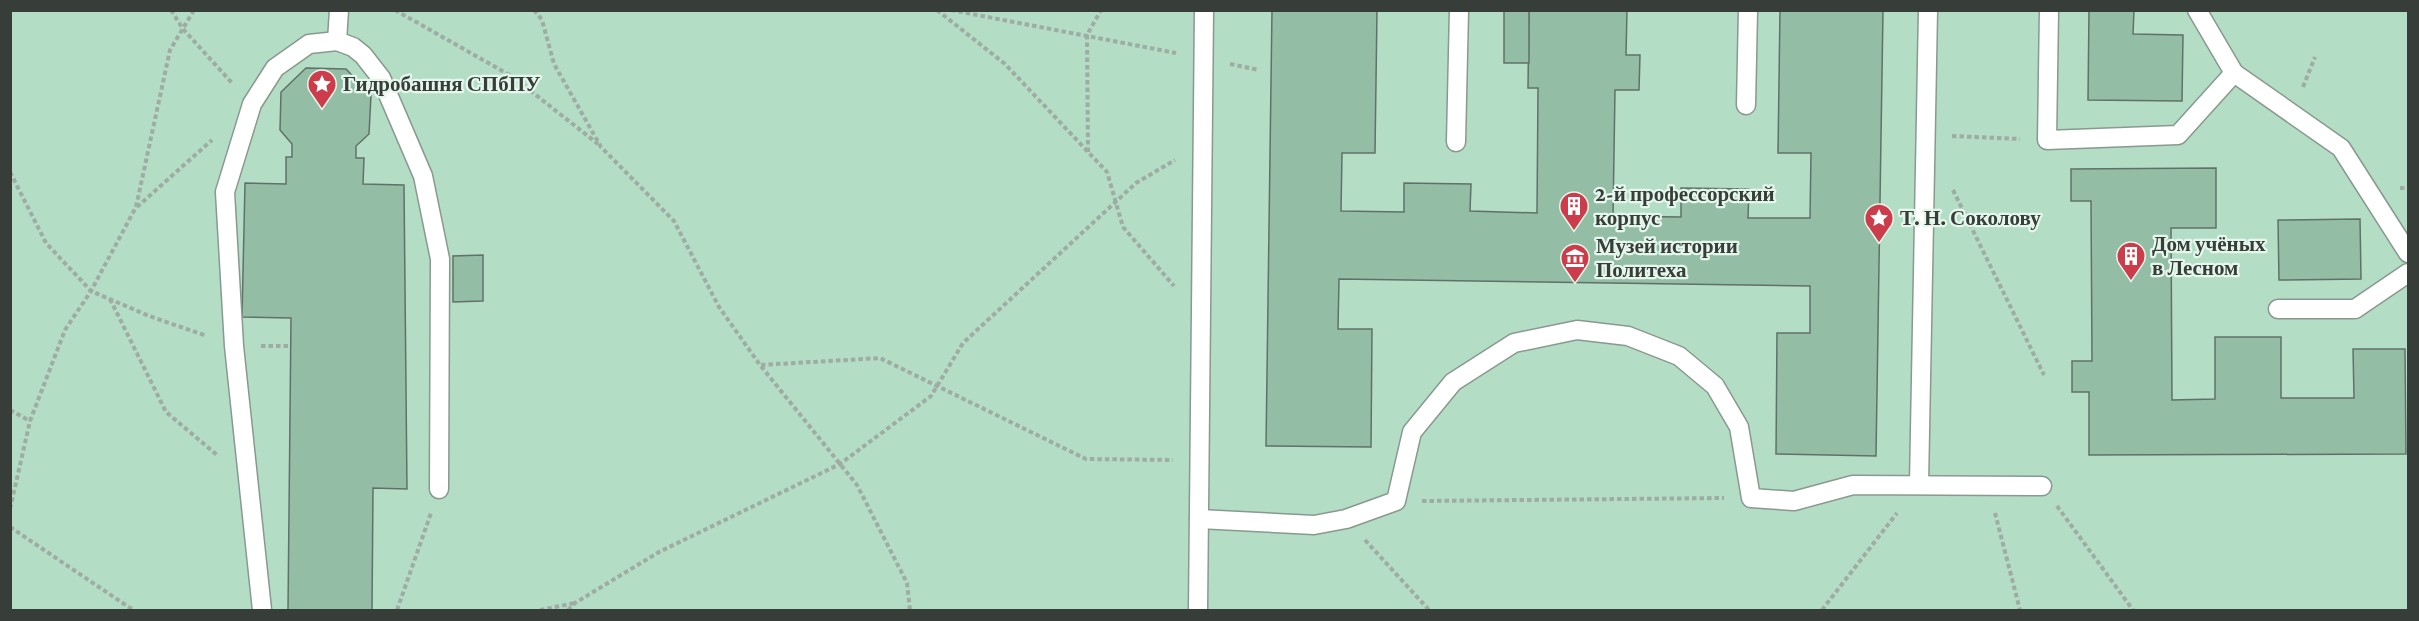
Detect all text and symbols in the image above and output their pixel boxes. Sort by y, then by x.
place icon: Гидробашня СПбПУ [306,68,338,110]
place label: Гидробашня СПбПУ [343,72,540,96]
place label: 2-й профессорский корпус [1595,182,1775,230]
building icon: 2-й профессорский корпус [1558,190,1590,232]
place icon: Т. Н. Соколову [1863,202,1895,244]
place label: Т. Н. Соколову [1900,206,2041,230]
place label: Дом учёных в Лесном [2152,232,2266,280]
place label: Музей истории Политеха [1596,234,1738,282]
building icon: Дом учёных в Лесном [2115,240,2147,282]
museum icon: Музей истории Политеха [1559,242,1591,284]

